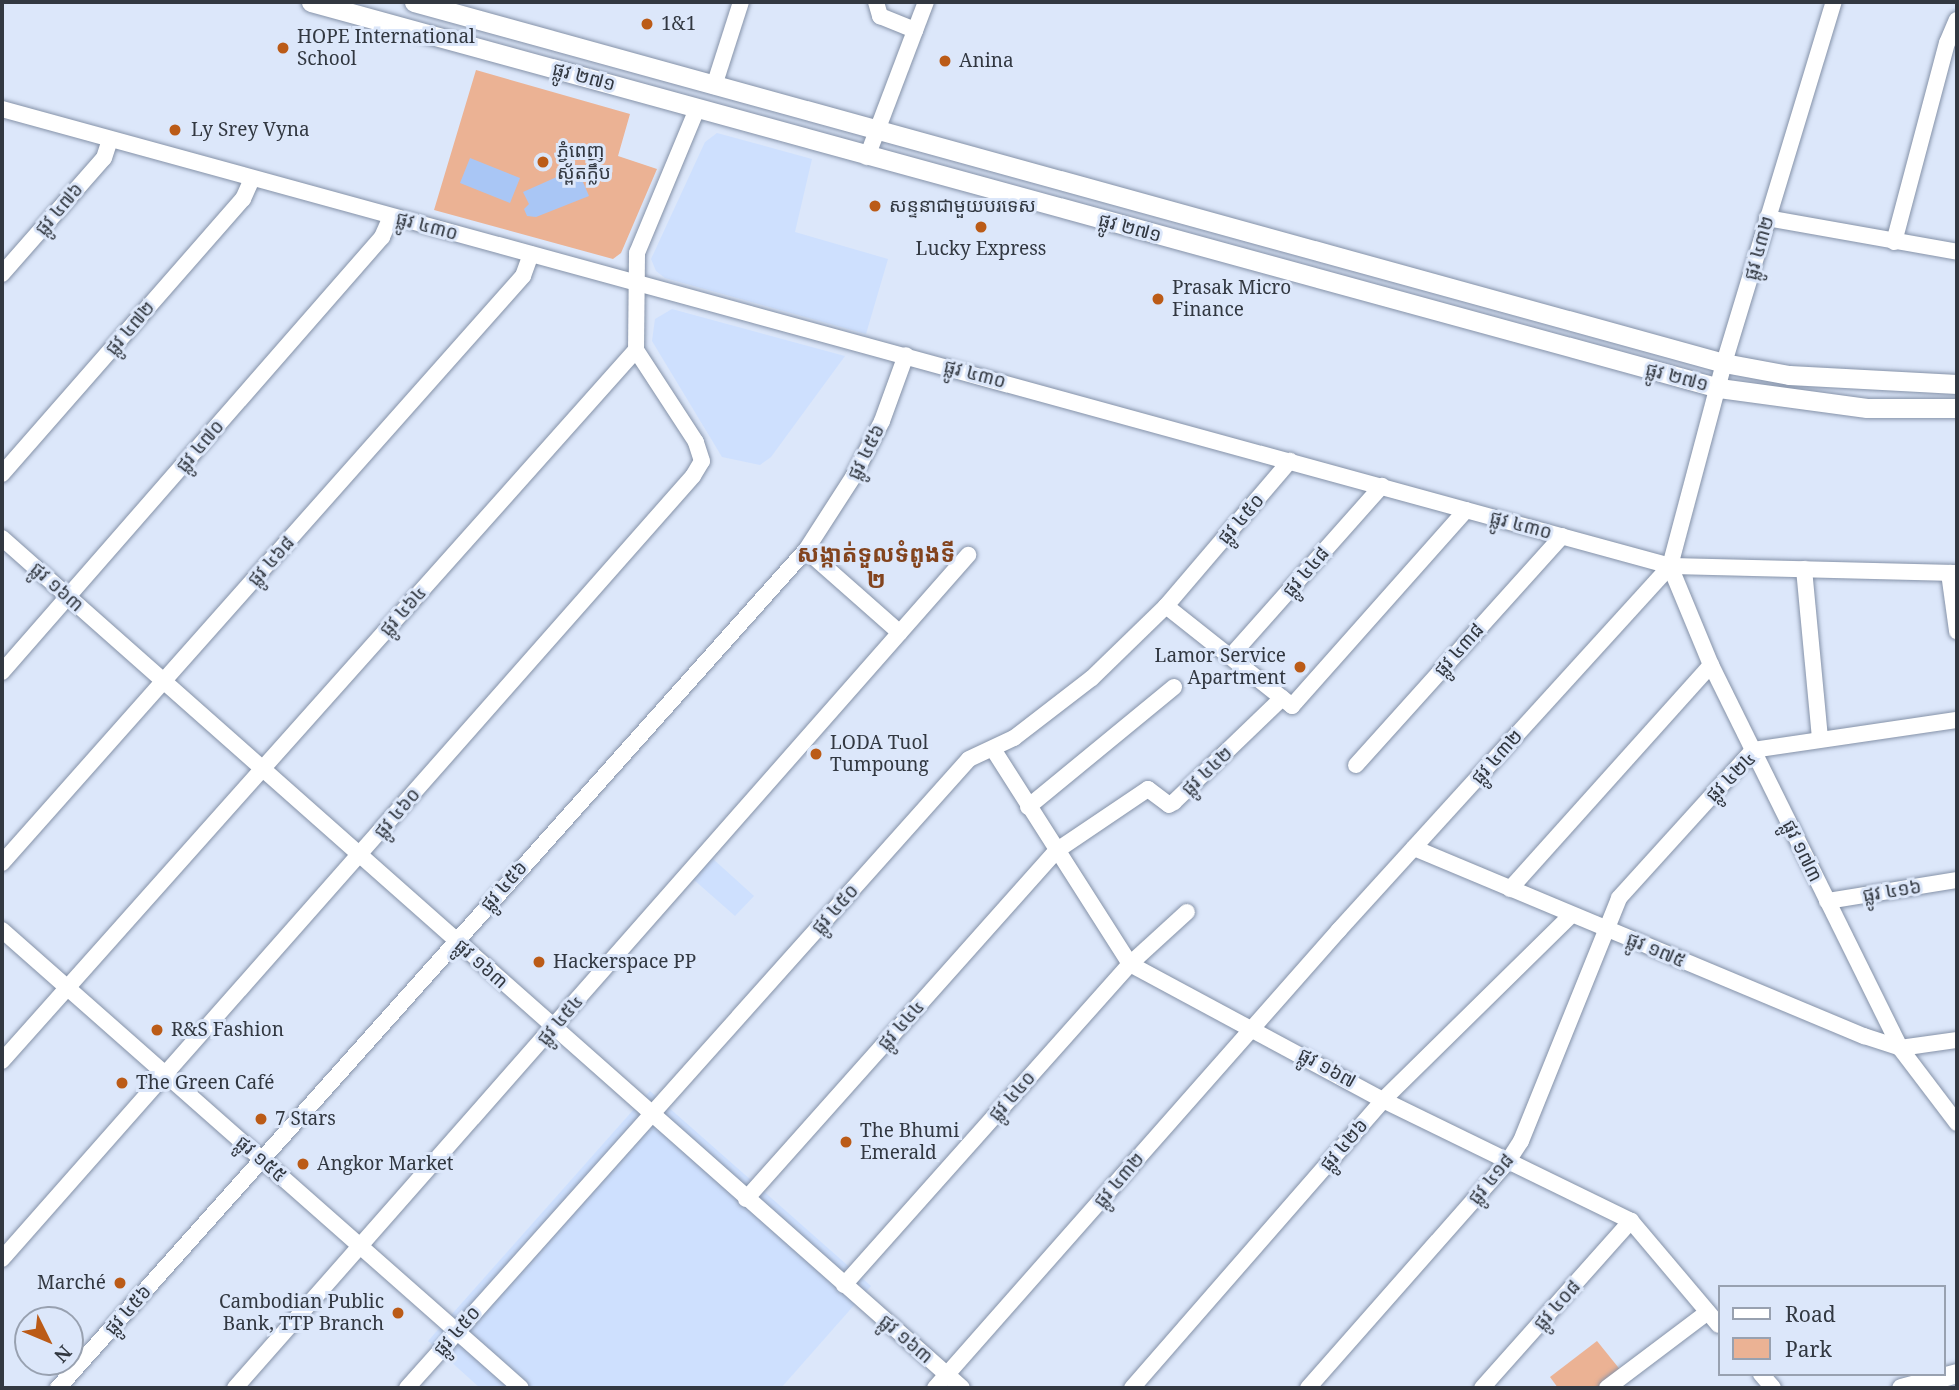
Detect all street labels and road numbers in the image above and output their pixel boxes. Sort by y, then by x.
street label: ផ្លូវ ២៧១ [550,58,618,96]
street label: ផ្លូវ ៤៧៦ [30,178,88,240]
street label: ផ្លូវ ៤៣០ [393,207,461,245]
street label: ផ្លូវ ២៧១ [1096,209,1164,247]
street label: ផ្លូវ ៤៣២ [1739,213,1779,283]
street label: ផ្លូវ ៤៧២ [100,296,160,360]
street label: ផ្លូវ ៤៣០ [941,355,1009,393]
street label: ផ្លូវ ២៧១ [1643,358,1711,396]
street label: ផ្លូវ ៤៧០ [171,415,229,477]
street label: ផ្លូវ ៤៥៦ [842,420,890,484]
street label: ផ្លូវ ៤៥០ [1213,489,1269,549]
street label: ផ្លូវ ៤៣០ [1487,506,1555,544]
street label: ផ្លូវ ៤៦៨ [243,531,299,591]
street label: ផ្លូវ ៤៤៨ [1278,542,1334,602]
street label: ផ្លូវ ១៦៣ [26,557,88,617]
street label: ផ្លូវ ៤៦៤ [375,581,431,641]
street label: ផ្លូវ ៤៣៨ [1429,619,1489,681]
street label: ផ្លូវ ៤៣២ [1466,725,1528,789]
street label: ផ្លូវ ៤៤២ [1177,742,1237,800]
street label: ផ្លូវ ៤២៤ [1701,747,1761,807]
street label: ផ្លូវ ៤៦០ [369,783,425,843]
street label: ផ្លូវ ១៧៣ [1777,816,1827,886]
street label: ផ្លូវ ៤៥៦ [476,856,532,916]
street label: ផ្លូវ ៤១៦ [1861,875,1923,907]
street label: ផ្លូវ ៤៥០ [807,879,863,939]
street label: ផ្លូវ ១៧៥ [1623,927,1689,973]
street label: ផ្លូវ ១៦៣ [450,934,512,994]
street label: ផ្លូវ ៤៥៤ [532,990,588,1050]
street label: ផ្លូវ ៤៤៤ [873,995,929,1055]
street label: ផ្លូវ ១៦៧ [1294,1043,1360,1093]
street label: ផ្លូវ ៤៤០ [984,1066,1040,1126]
street label: ផ្លូវ ៤២៦ [1315,1114,1373,1176]
street label: ផ្លូវ ១៥៥ [231,1131,291,1187]
street label: ផ្លូវ ៤៣២ [1089,1148,1149,1212]
street label: ផ្លូវ ៤១៨ [1463,1149,1519,1209]
street label: ផ្លូវ ៤០៨ [1529,1275,1585,1335]
street label: ផ្លូវ ៤៥៦ [100,1280,156,1340]
street label: ផ្លូវ ៤៥០ [429,1301,485,1361]
street label: ផ្លូវ ១៦៣ [874,1310,938,1368]

